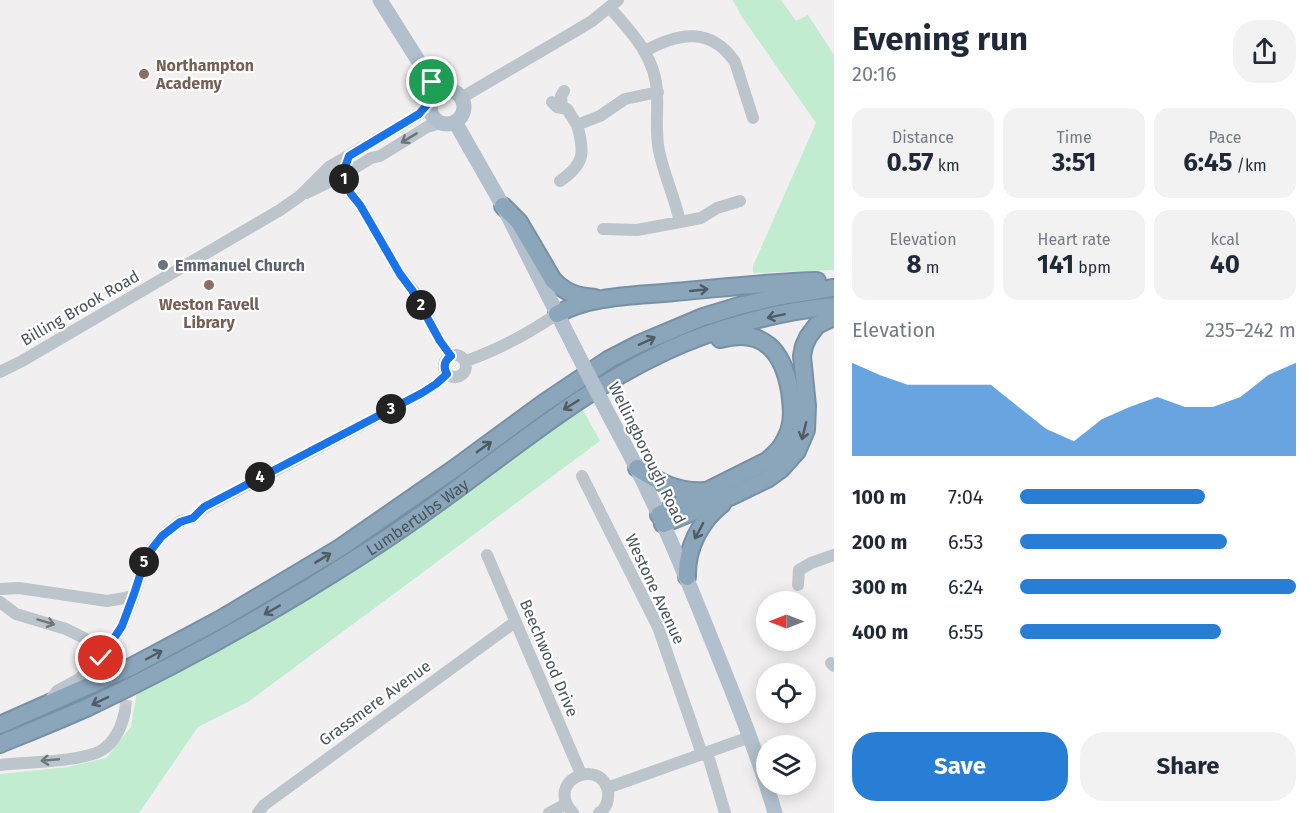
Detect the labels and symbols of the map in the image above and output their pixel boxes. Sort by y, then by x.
place label: Northampton Academy [155,56,254,93]
pin [406,56,457,107]
marker: Northampton Academy [137,67,151,81]
one-way arrow [401,131,418,144]
pin: 1 [329,164,359,194]
place label: Emmanuel Church [175,256,305,275]
marker: Emmanuel Church [156,258,170,272]
street label: Billing Brook Road [17,266,143,350]
marker: Weston Favell Library [202,278,216,292]
one-way arrow [689,284,709,295]
pin: 2 [406,290,436,320]
place label: Weston Favell Library [159,295,259,332]
one-way arrow [767,311,787,322]
one-way arrow [637,335,655,346]
street label: Wellingborough Road [604,379,690,527]
pin: 3 [376,394,406,424]
one-way arrow [563,400,580,412]
one-way arrow [797,421,809,440]
one-way arrow [475,441,491,454]
pin: 4 [245,462,275,492]
street label: Lumbertubs Way [362,474,472,559]
one-way arrow [693,522,705,539]
street label: Westone Avenue [621,531,689,647]
pin: 5 [129,547,159,577]
one-way arrow [314,552,331,564]
north arrow [756,591,816,651]
street label: Beechwood Drive [516,596,582,720]
one-way arrow [264,604,281,616]
one-way arrow [36,617,55,628]
pin [75,632,126,683]
one-way arrow [144,648,162,660]
street label: Grassmere Avenue [316,656,434,750]
one-way arrow [91,696,109,707]
one-way arrow [40,755,60,766]

